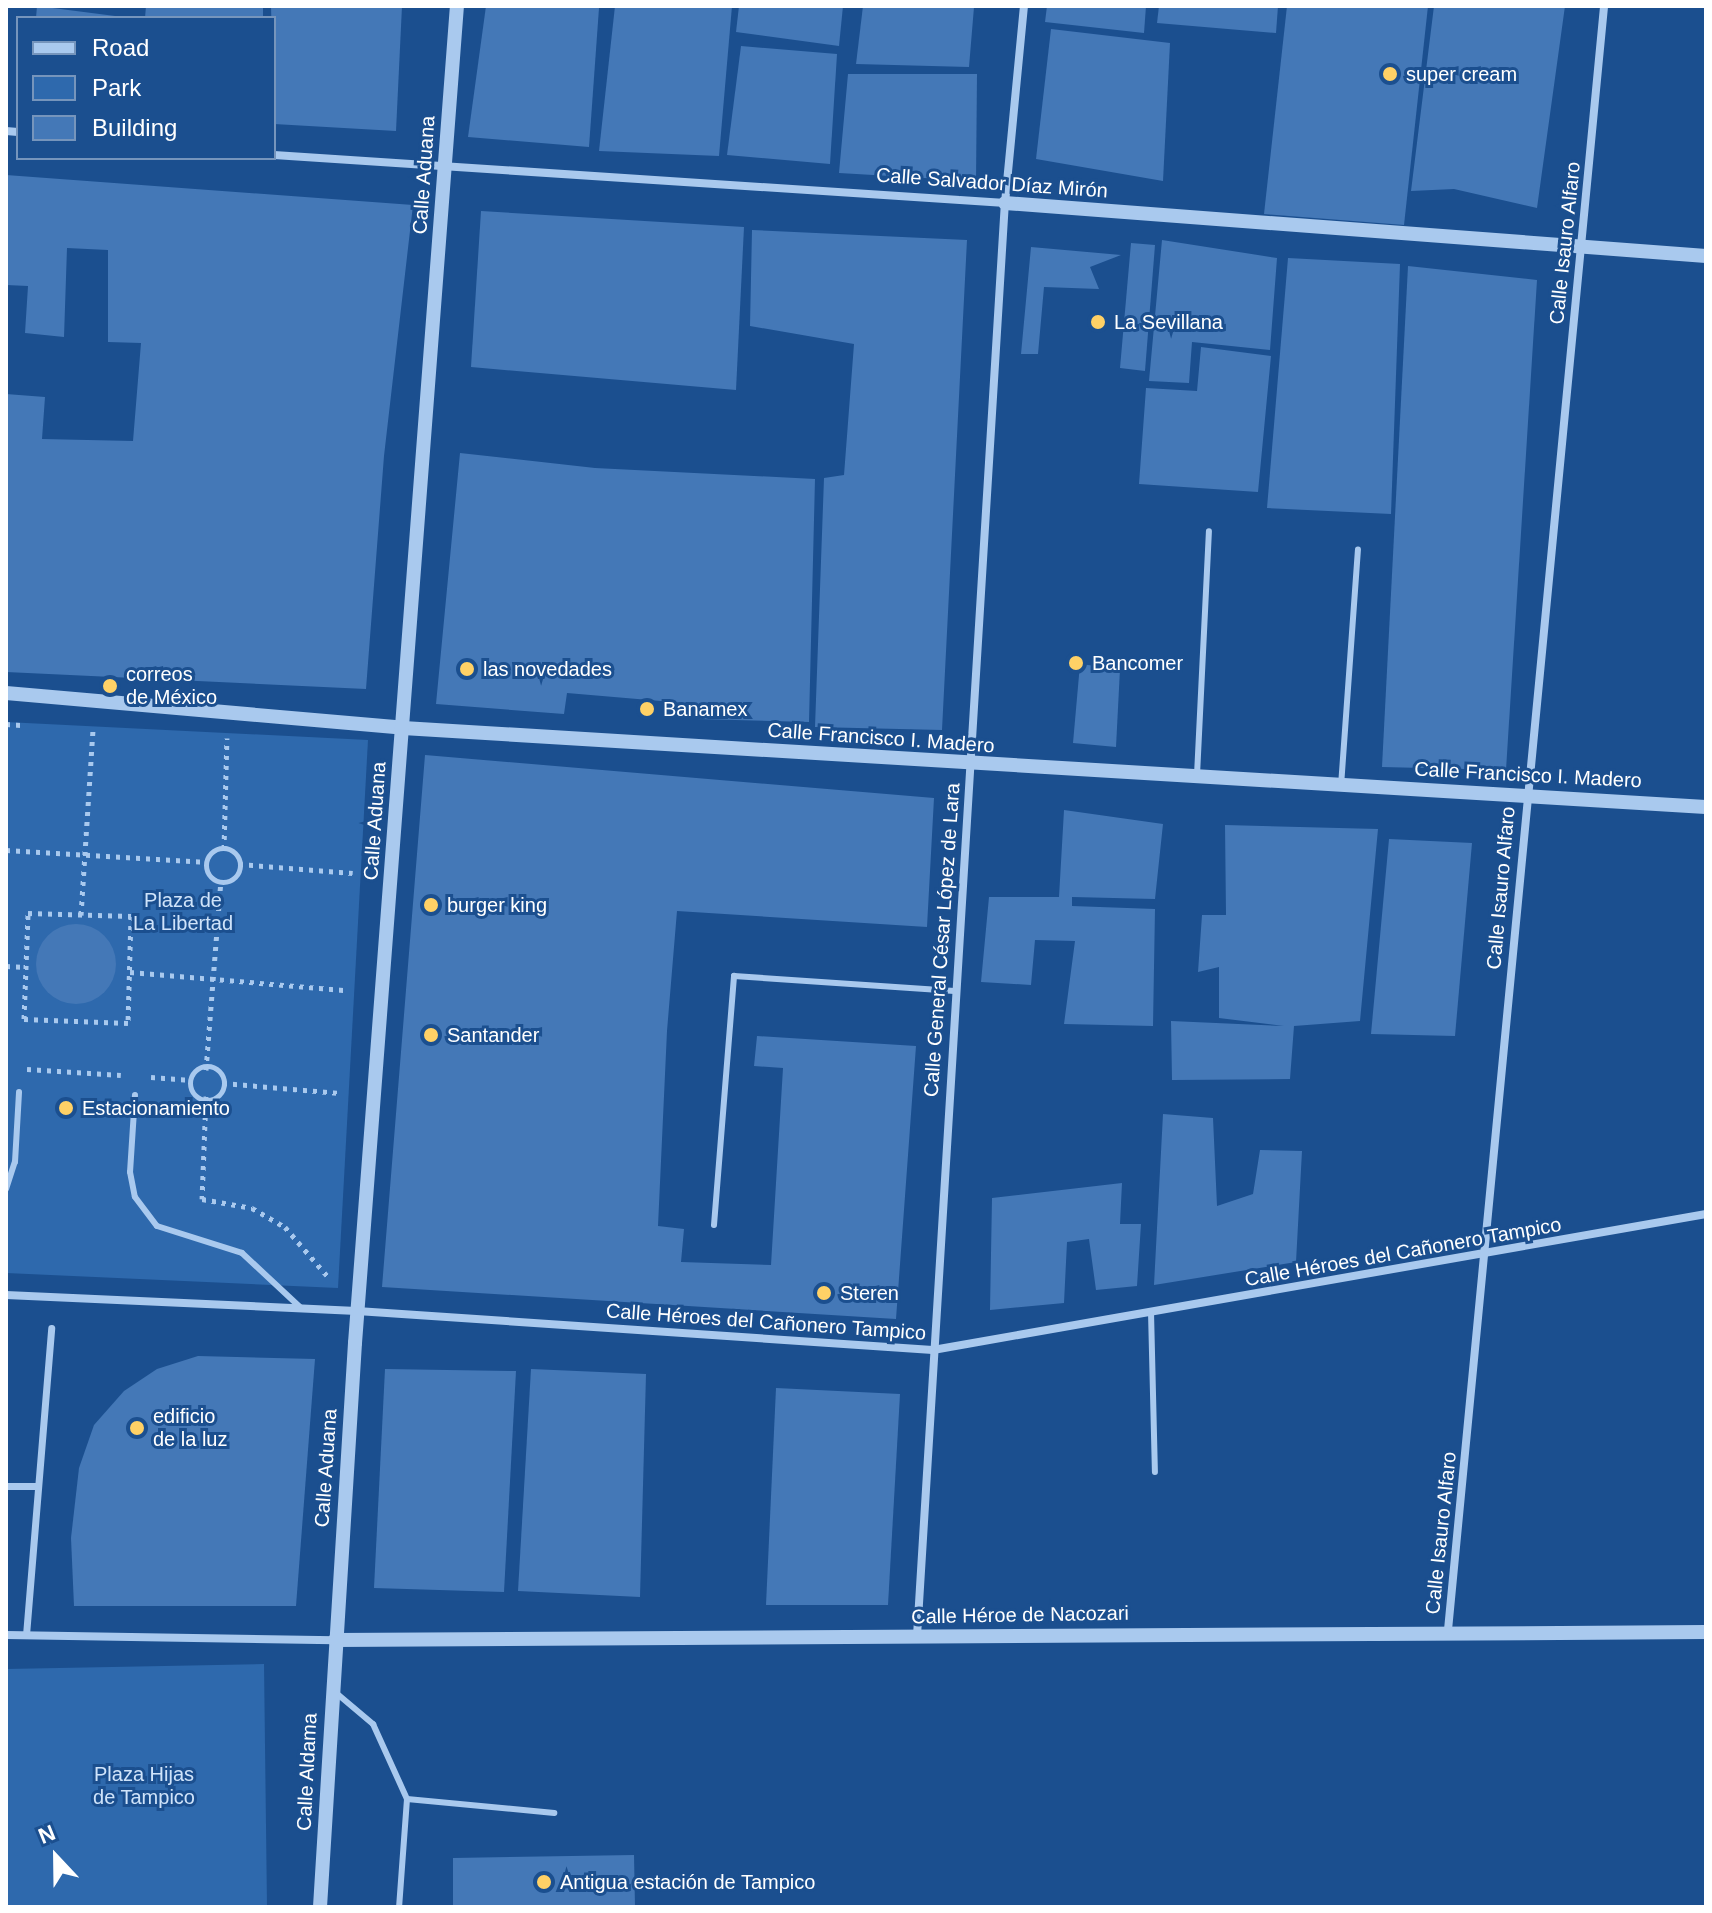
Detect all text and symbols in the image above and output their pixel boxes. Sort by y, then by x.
legend [16,16,276,160]
text: Road [92,34,149,61]
place label: super cream [1406,62,1517,86]
marker: super cream [1381,65,1399,83]
text: Park [92,74,141,101]
text: Building [92,114,177,141]
street label: Calle Aduana [408,114,440,236]
street label: Calle Isauro Alfaro [1544,160,1586,326]
street label: Calle Salvador Díaz Mirón [875,163,1109,203]
place label: La Sevillana [1114,310,1223,334]
marker: La Sevillana [1089,313,1107,331]
place label: Bancomer [1092,651,1183,675]
marker: Bancomer [1067,654,1085,672]
place label: las novedades [483,657,612,681]
marker: las novedades [458,660,476,678]
place label: correos de México [126,662,217,709]
marker: correos de México [101,677,119,695]
place label: Banamex [663,697,747,721]
marker: Banamex [638,700,656,718]
street label: Calle Francisco I. Madero [767,718,995,758]
street label: Calle Francisco I. Madero [1414,757,1642,793]
street label: Calle Aduana [359,760,391,882]
street label: Calle General César López de Lara [919,782,965,1098]
street label: Calle Isauro Alfaro [1482,805,1520,971]
park label: Plaza de La Libertad [133,888,233,935]
place label: burger king [447,893,547,917]
marker: burger king [422,896,440,914]
place label: Santander [447,1023,539,1047]
marker: Santander [422,1026,440,1044]
place label: Estacionamiento [82,1096,230,1120]
marker: Estacionamiento [57,1099,75,1117]
street label: Calle Héroes del Cañonero Tampico [1243,1212,1563,1292]
place label: Steren [840,1281,899,1305]
marker: Steren [815,1284,833,1302]
street label: Calle Héroes del Cañonero Tampico [605,1299,927,1345]
place label: edificio de la luz [153,1404,227,1451]
street label: Calle Aduana [310,1407,342,1529]
marker: edificio de la luz [128,1419,146,1437]
street label: Calle Isauro Alfaro [1420,1450,1462,1616]
street label: Calle Héroe de Nacozari [911,1601,1129,1629]
street label: Calle Aldama [292,1712,322,1832]
park label: Plaza Hijas de Tampico [93,1763,195,1810]
north arrow [16,1817,96,1897]
text: N [35,1820,59,1849]
place label: Antigua estación de Tampico [560,1870,816,1894]
marker: Antigua estación de Tampico [535,1873,553,1891]

